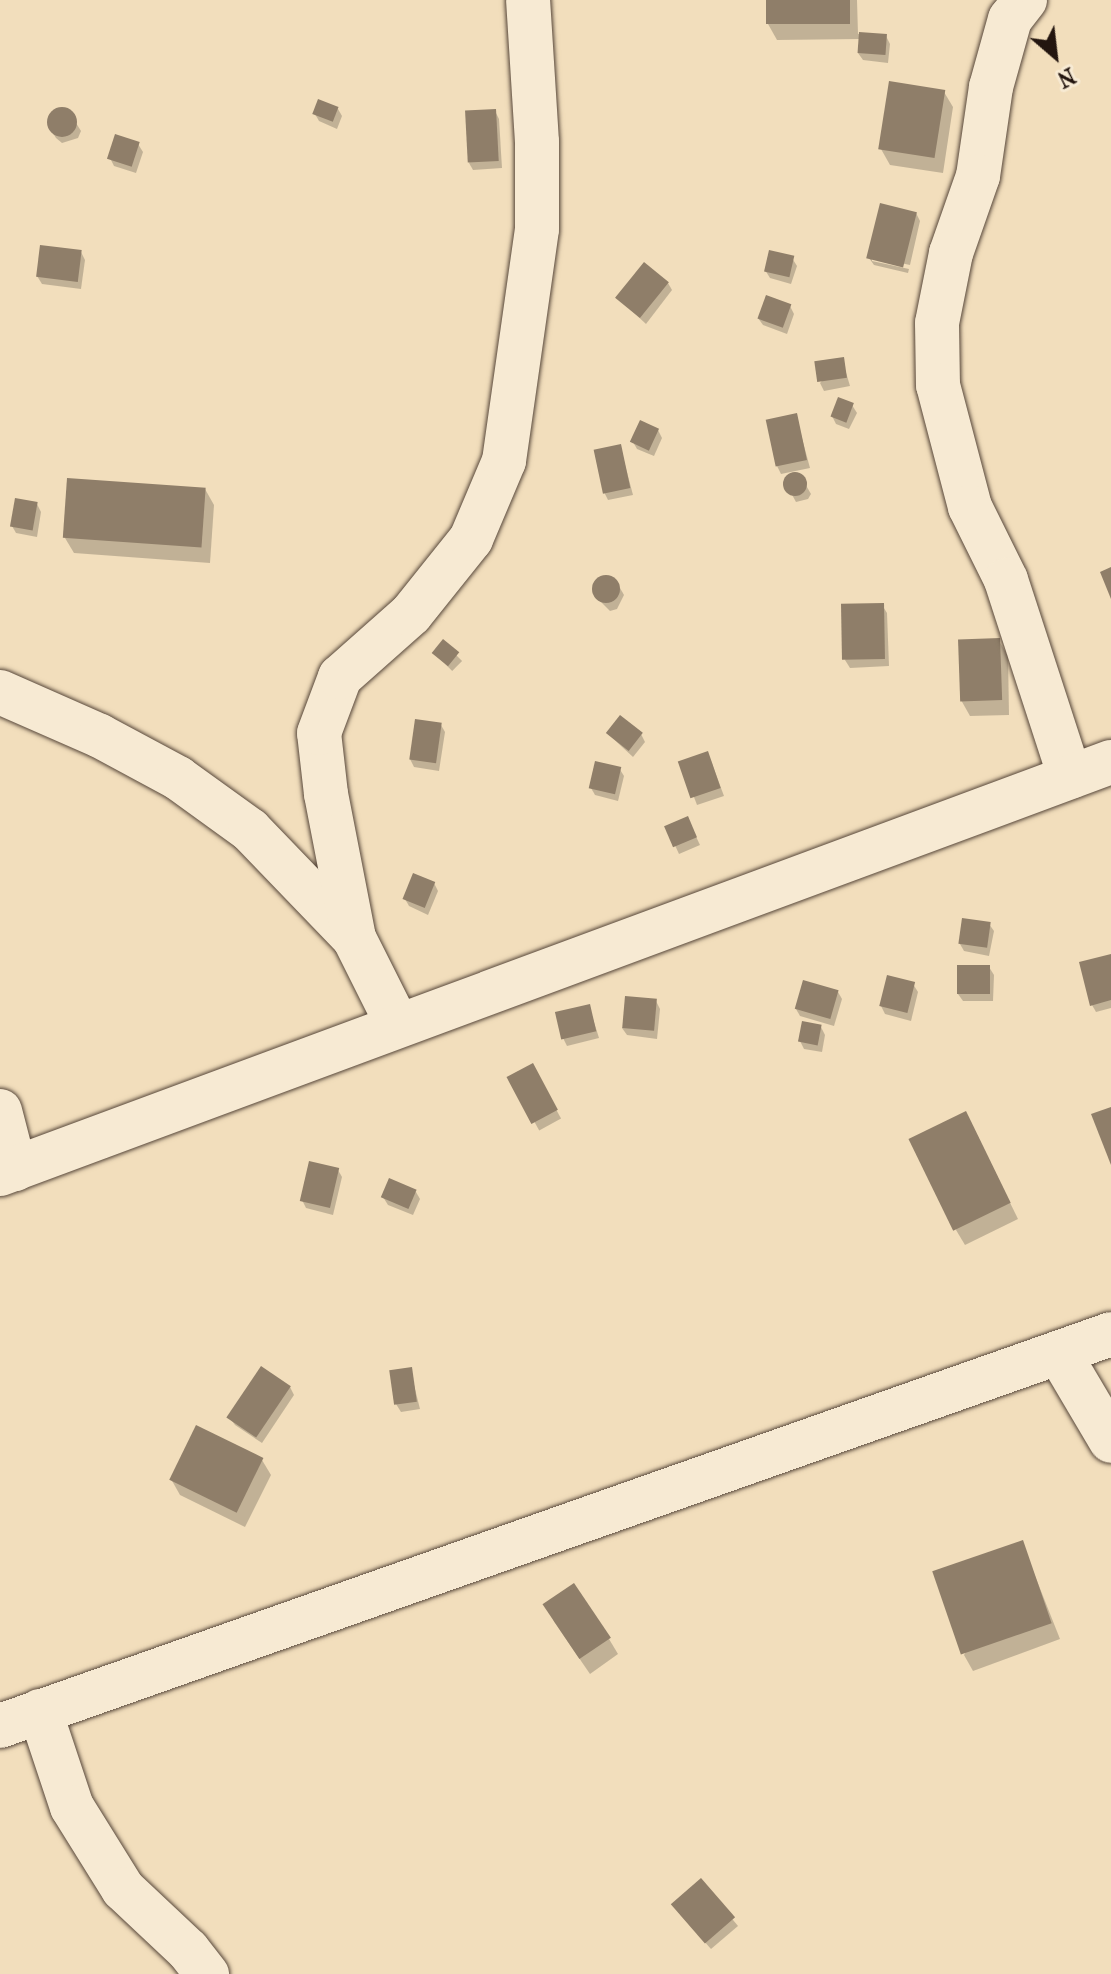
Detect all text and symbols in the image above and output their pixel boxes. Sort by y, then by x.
north arrow [1015,16,1095,96]
text: N [1053,62,1080,93]

